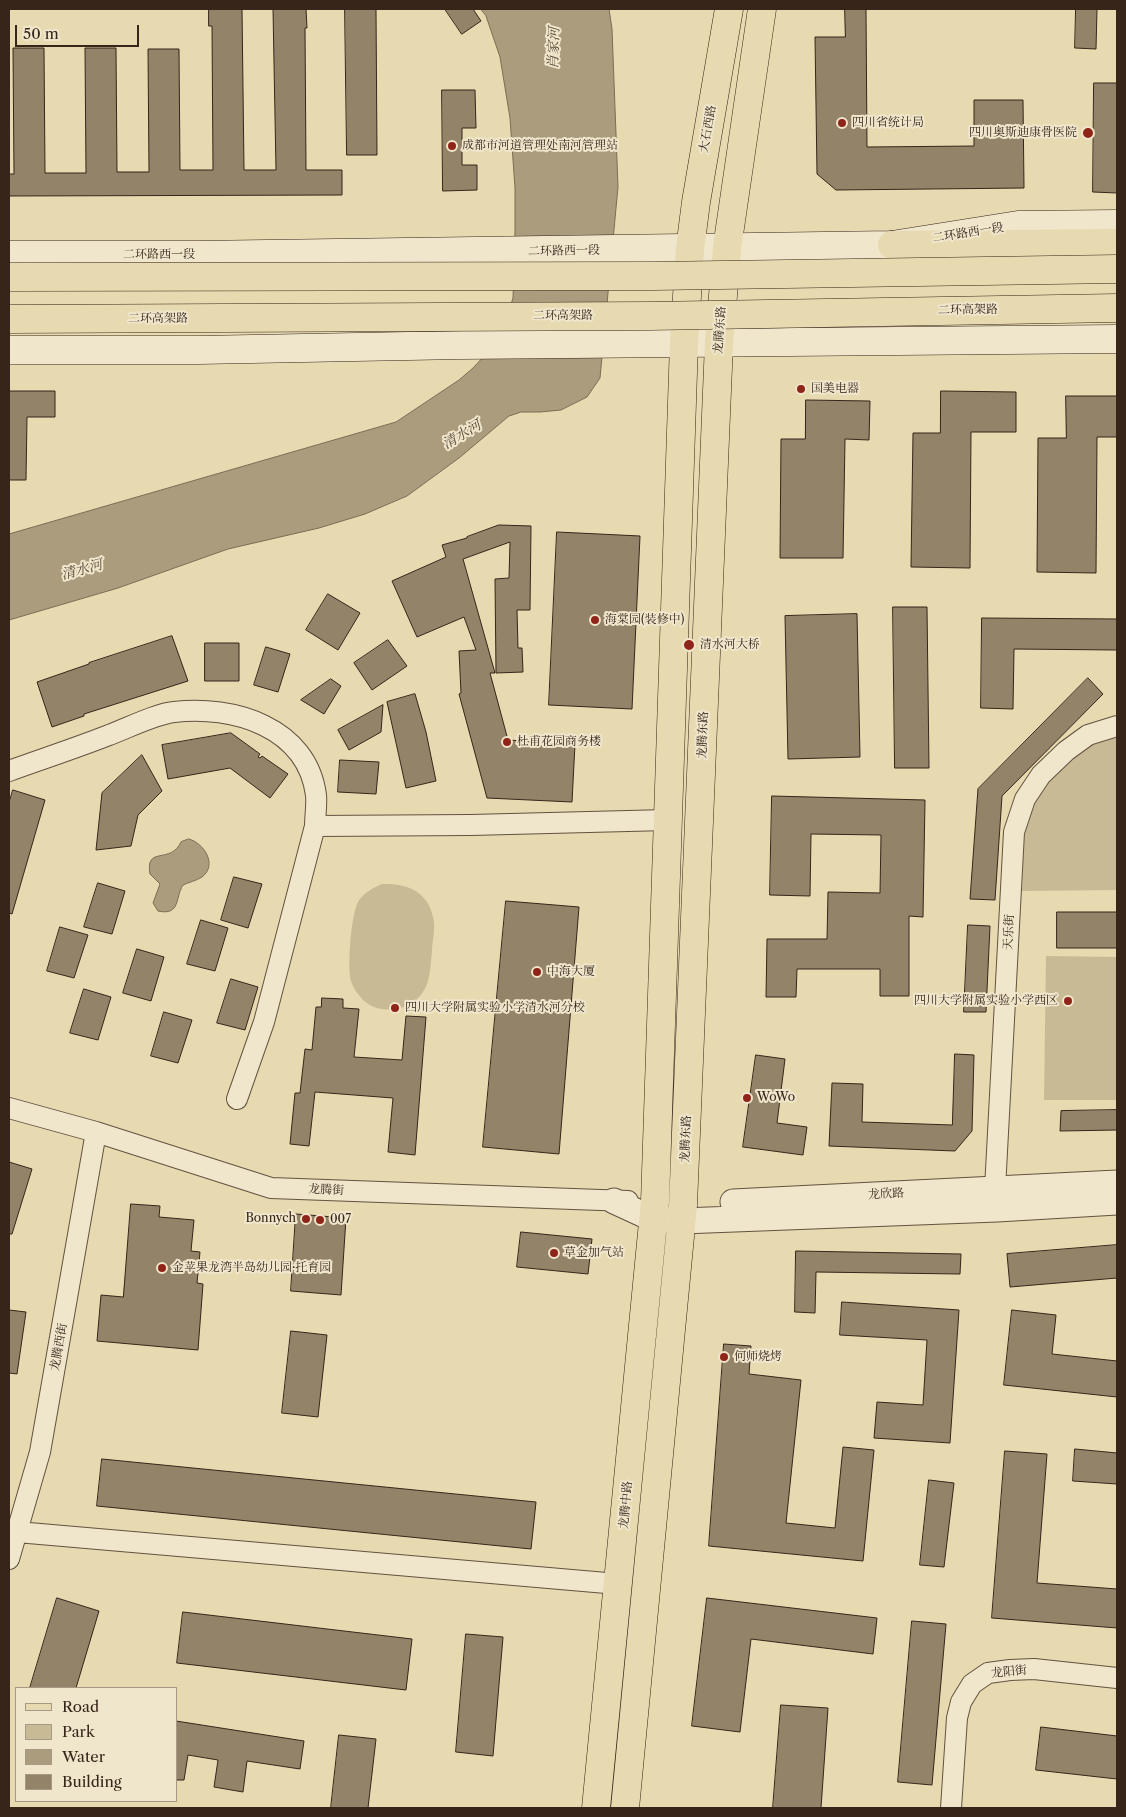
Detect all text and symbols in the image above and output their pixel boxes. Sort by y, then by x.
scale bar [18,15,141,47]
text: 50 m [23,24,59,43]
water label: 肖家河 [545,27,563,69]
street label: 大石西路 [697,104,719,154]
place label: 四川省统计局 [852,116,924,130]
marker: 四川省统计局 [836,117,848,129]
place label: 四川奥斯迪康骨医院 [969,126,1077,140]
marker: 四川奥斯迪康骨医院 [1081,126,1095,140]
place label: 成都市河道管理处南河管理站 [462,139,618,153]
marker: 成都市河道管理处南河管理站 [446,140,458,152]
street label: 二环路西一段 [931,220,1005,246]
street label: 二环路西一段 [528,243,600,259]
street label: 二环路西一段 [123,248,195,262]
street label: 二环高架路 [938,302,998,318]
street label: 龙腾东路 [711,306,729,354]
street label: 二环高架路 [533,309,593,323]
street label: 二环高架路 [128,312,188,326]
place label: 国美电器 [811,382,859,396]
marker: 国美电器 [795,383,807,395]
water label: 清水河 [440,417,484,453]
water label: 清水河 [60,556,104,584]
place label: 海棠园(装修中) [605,613,684,627]
marker: 海棠园(装修中) [589,614,601,626]
marker: 清水河大桥 [682,638,696,652]
place label: 清水河大桥 [700,638,760,652]
street label: 龙腾东路 [695,711,711,759]
place label: 杜甫花园商务楼 [517,735,601,749]
marker: 杜甫花园商务楼 [501,736,513,748]
street label: 天乐街 [1001,914,1017,950]
place label: 中海大厦 [547,965,595,979]
marker: 中海大厦 [531,966,543,978]
place label: 四川大学附属实验小学西区 [914,994,1058,1008]
marker: 四川大学附属实验小学西区 [1062,995,1074,1007]
place label: 四川大学附属实验小学清水河分校 [405,1001,585,1015]
marker: 四川大学附属实验小学清水河分校 [389,1002,401,1014]
place label: WoWo [757,1091,795,1105]
marker: WoWo [741,1092,753,1104]
street label: 龙腾东路 [678,1115,694,1163]
street label: 龙腾街 [308,1182,344,1198]
street label: 龙欣路 [868,1186,904,1202]
place label: Bonnych [245,1212,296,1226]
marker: Bonnych [300,1213,312,1225]
place label: 007 [330,1213,351,1227]
marker: 007 [314,1214,326,1226]
place label: 草金加气站 [564,1246,624,1260]
marker: 草金加气站 [548,1247,560,1259]
place label: 金苹果龙湾半岛幼儿园·托育园 [172,1261,331,1275]
marker: 金苹果龙湾半岛幼儿园·托育园 [156,1262,168,1274]
street label: 龙腾西街 [48,1322,70,1372]
place label: 何师烧烤 [734,1350,782,1364]
marker: 何师烧烤 [718,1351,730,1363]
street label: 龙腾中路 [617,1480,635,1530]
street label: 龙阳街 [990,1663,1028,1681]
legend [15,1687,178,1802]
text: Road [62,1697,99,1716]
text: Park [62,1722,95,1741]
text: Water [62,1747,105,1766]
text: Building [62,1772,122,1791]

